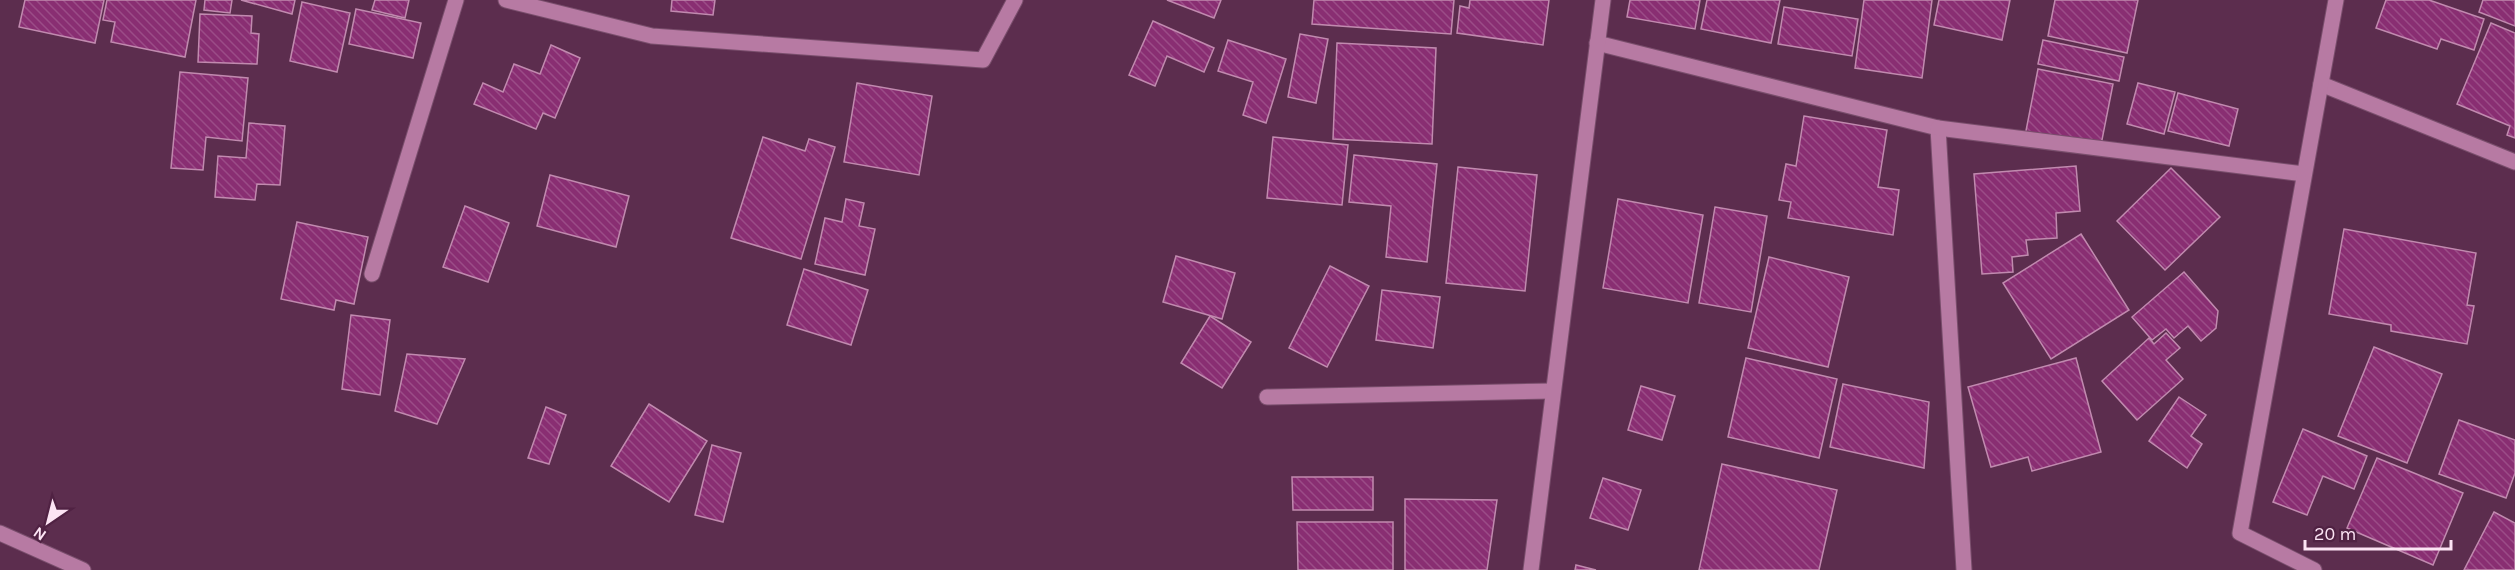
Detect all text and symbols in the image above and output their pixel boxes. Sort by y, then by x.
north arrow [18,492,78,552]
scale bar [2305,513,2450,551]
text: N [30,523,50,545]
text: 20 m [2314,523,2356,545]

